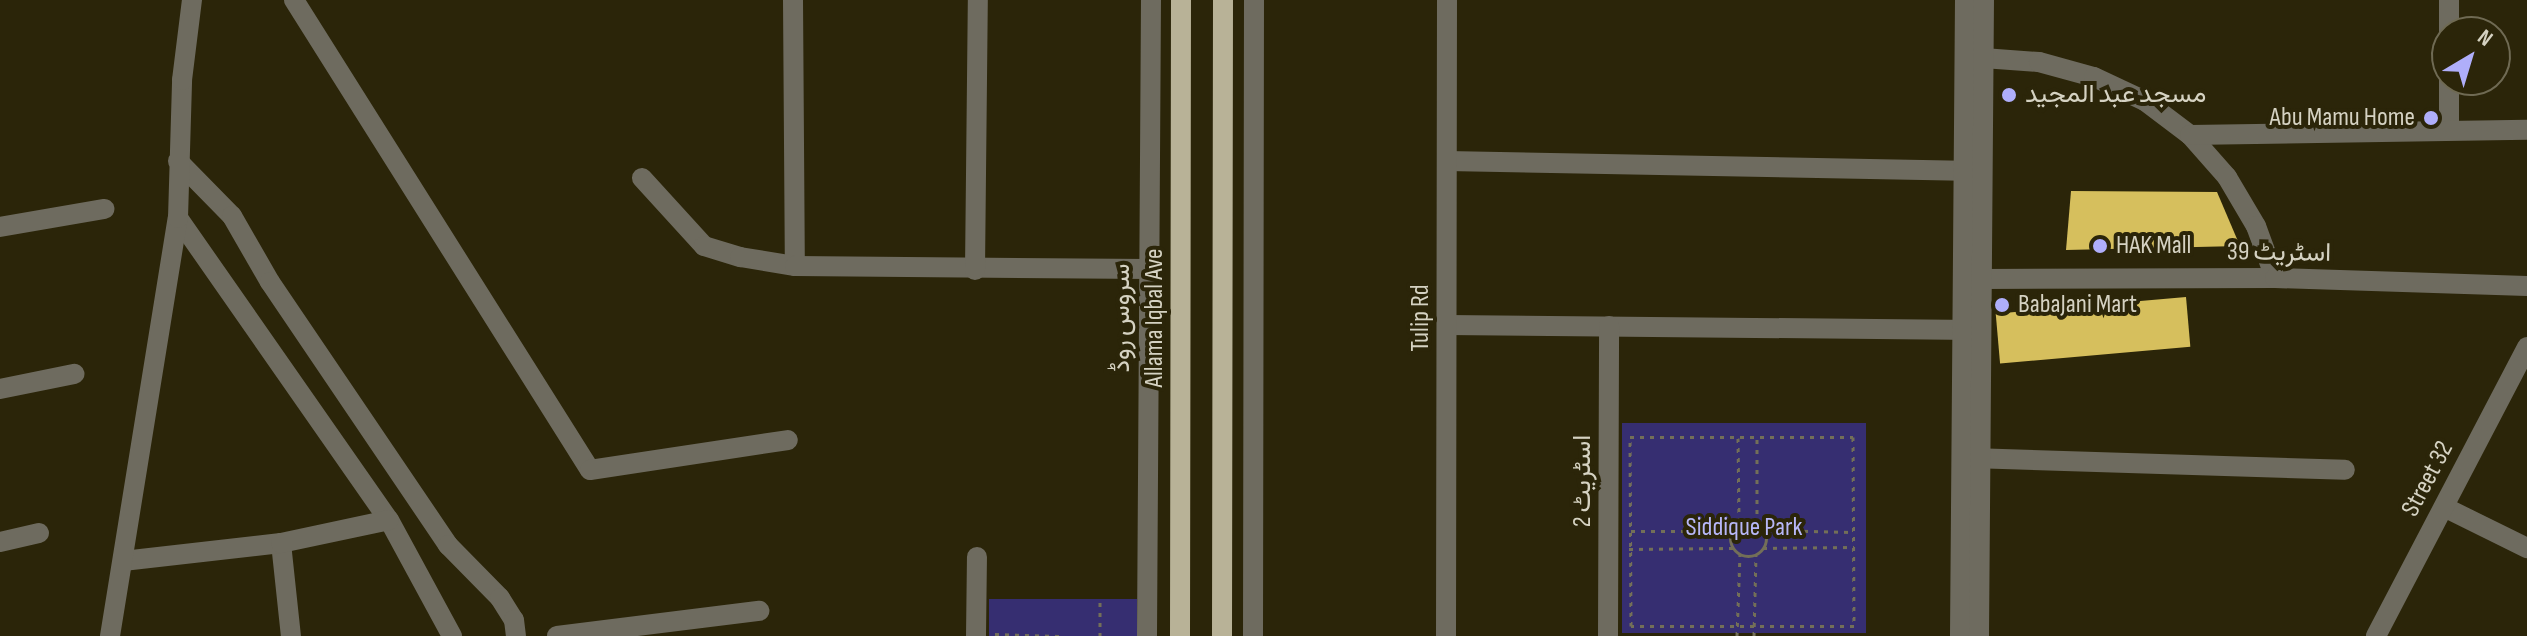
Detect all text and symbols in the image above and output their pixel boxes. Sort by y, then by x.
north arrow [2431,16,2511,96]
text: N [2472,24,2498,53]
place label: مسجد عبد المجید [2025,79,2206,111]
marker: مسجد عبد المجید [2000,86,2018,104]
place label: Abu Mamu Home [2269,102,2415,134]
marker: Abu Mamu Home [2422,109,2440,127]
place label: HAK Mall [2116,230,2191,262]
street label: اسٹریٹ 39 [2227,236,2331,270]
marker: HAK Mall [2091,237,2109,255]
street label: Allama Iqbal Ave [1139,249,1171,387]
street label: سروس روڈ [1106,263,1138,373]
street label: Tulip Rd [1405,284,1437,352]
place label: BabaJani Mart [2018,289,2137,321]
marker: BabaJani Mart [1993,296,2011,314]
street label: اسٹریٹ 2 [1567,435,1599,527]
street label: Street 32 [2395,436,2461,522]
park label: Siddique Park [1686,512,1802,544]

